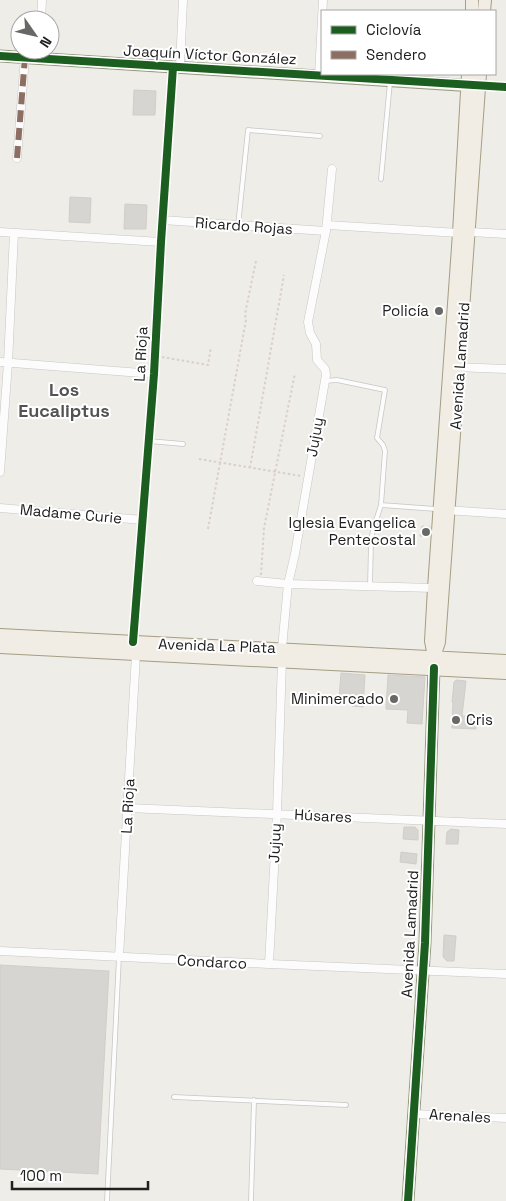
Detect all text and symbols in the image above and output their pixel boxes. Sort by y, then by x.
north arrow [10,10,60,60]
legend [321,10,496,75]
text: Ciclovía [366,20,422,39]
text: N [36,33,56,51]
street label: Joaquín Víctor González [123,40,297,69]
text: Sendero [366,45,426,64]
street label: Ricardo Rojas [195,213,294,238]
place label: Policía [382,301,429,320]
street label: Avenida Lamadrid [446,302,473,430]
marker: Policía [433,305,445,317]
street label: La Rioja [130,325,151,382]
district label: Los Eucaliptus [18,378,110,422]
street label: Jujuy [302,416,327,458]
street label: Madame Curie [19,500,123,527]
place label: Iglesia Evangelica Pentecostal [289,513,416,549]
marker: Iglesia Evangelica Pentecostal [420,526,432,538]
street label: Avenida La Plata [158,634,277,657]
place label: Minimercado [291,689,384,708]
marker: Minimercado [388,693,400,705]
place label: Cris [466,710,493,729]
marker: Cris [450,714,462,726]
street label: La Rioja [117,777,138,834]
street label: Húsares [294,805,352,827]
street label: Jujuy [264,823,285,863]
street label: Avenida Lamadrid [397,870,422,998]
street label: Condarco [177,950,247,973]
street label: Arenales [429,1104,492,1127]
scale bar [12,1158,149,1190]
text: 100 m [20,1166,62,1185]

